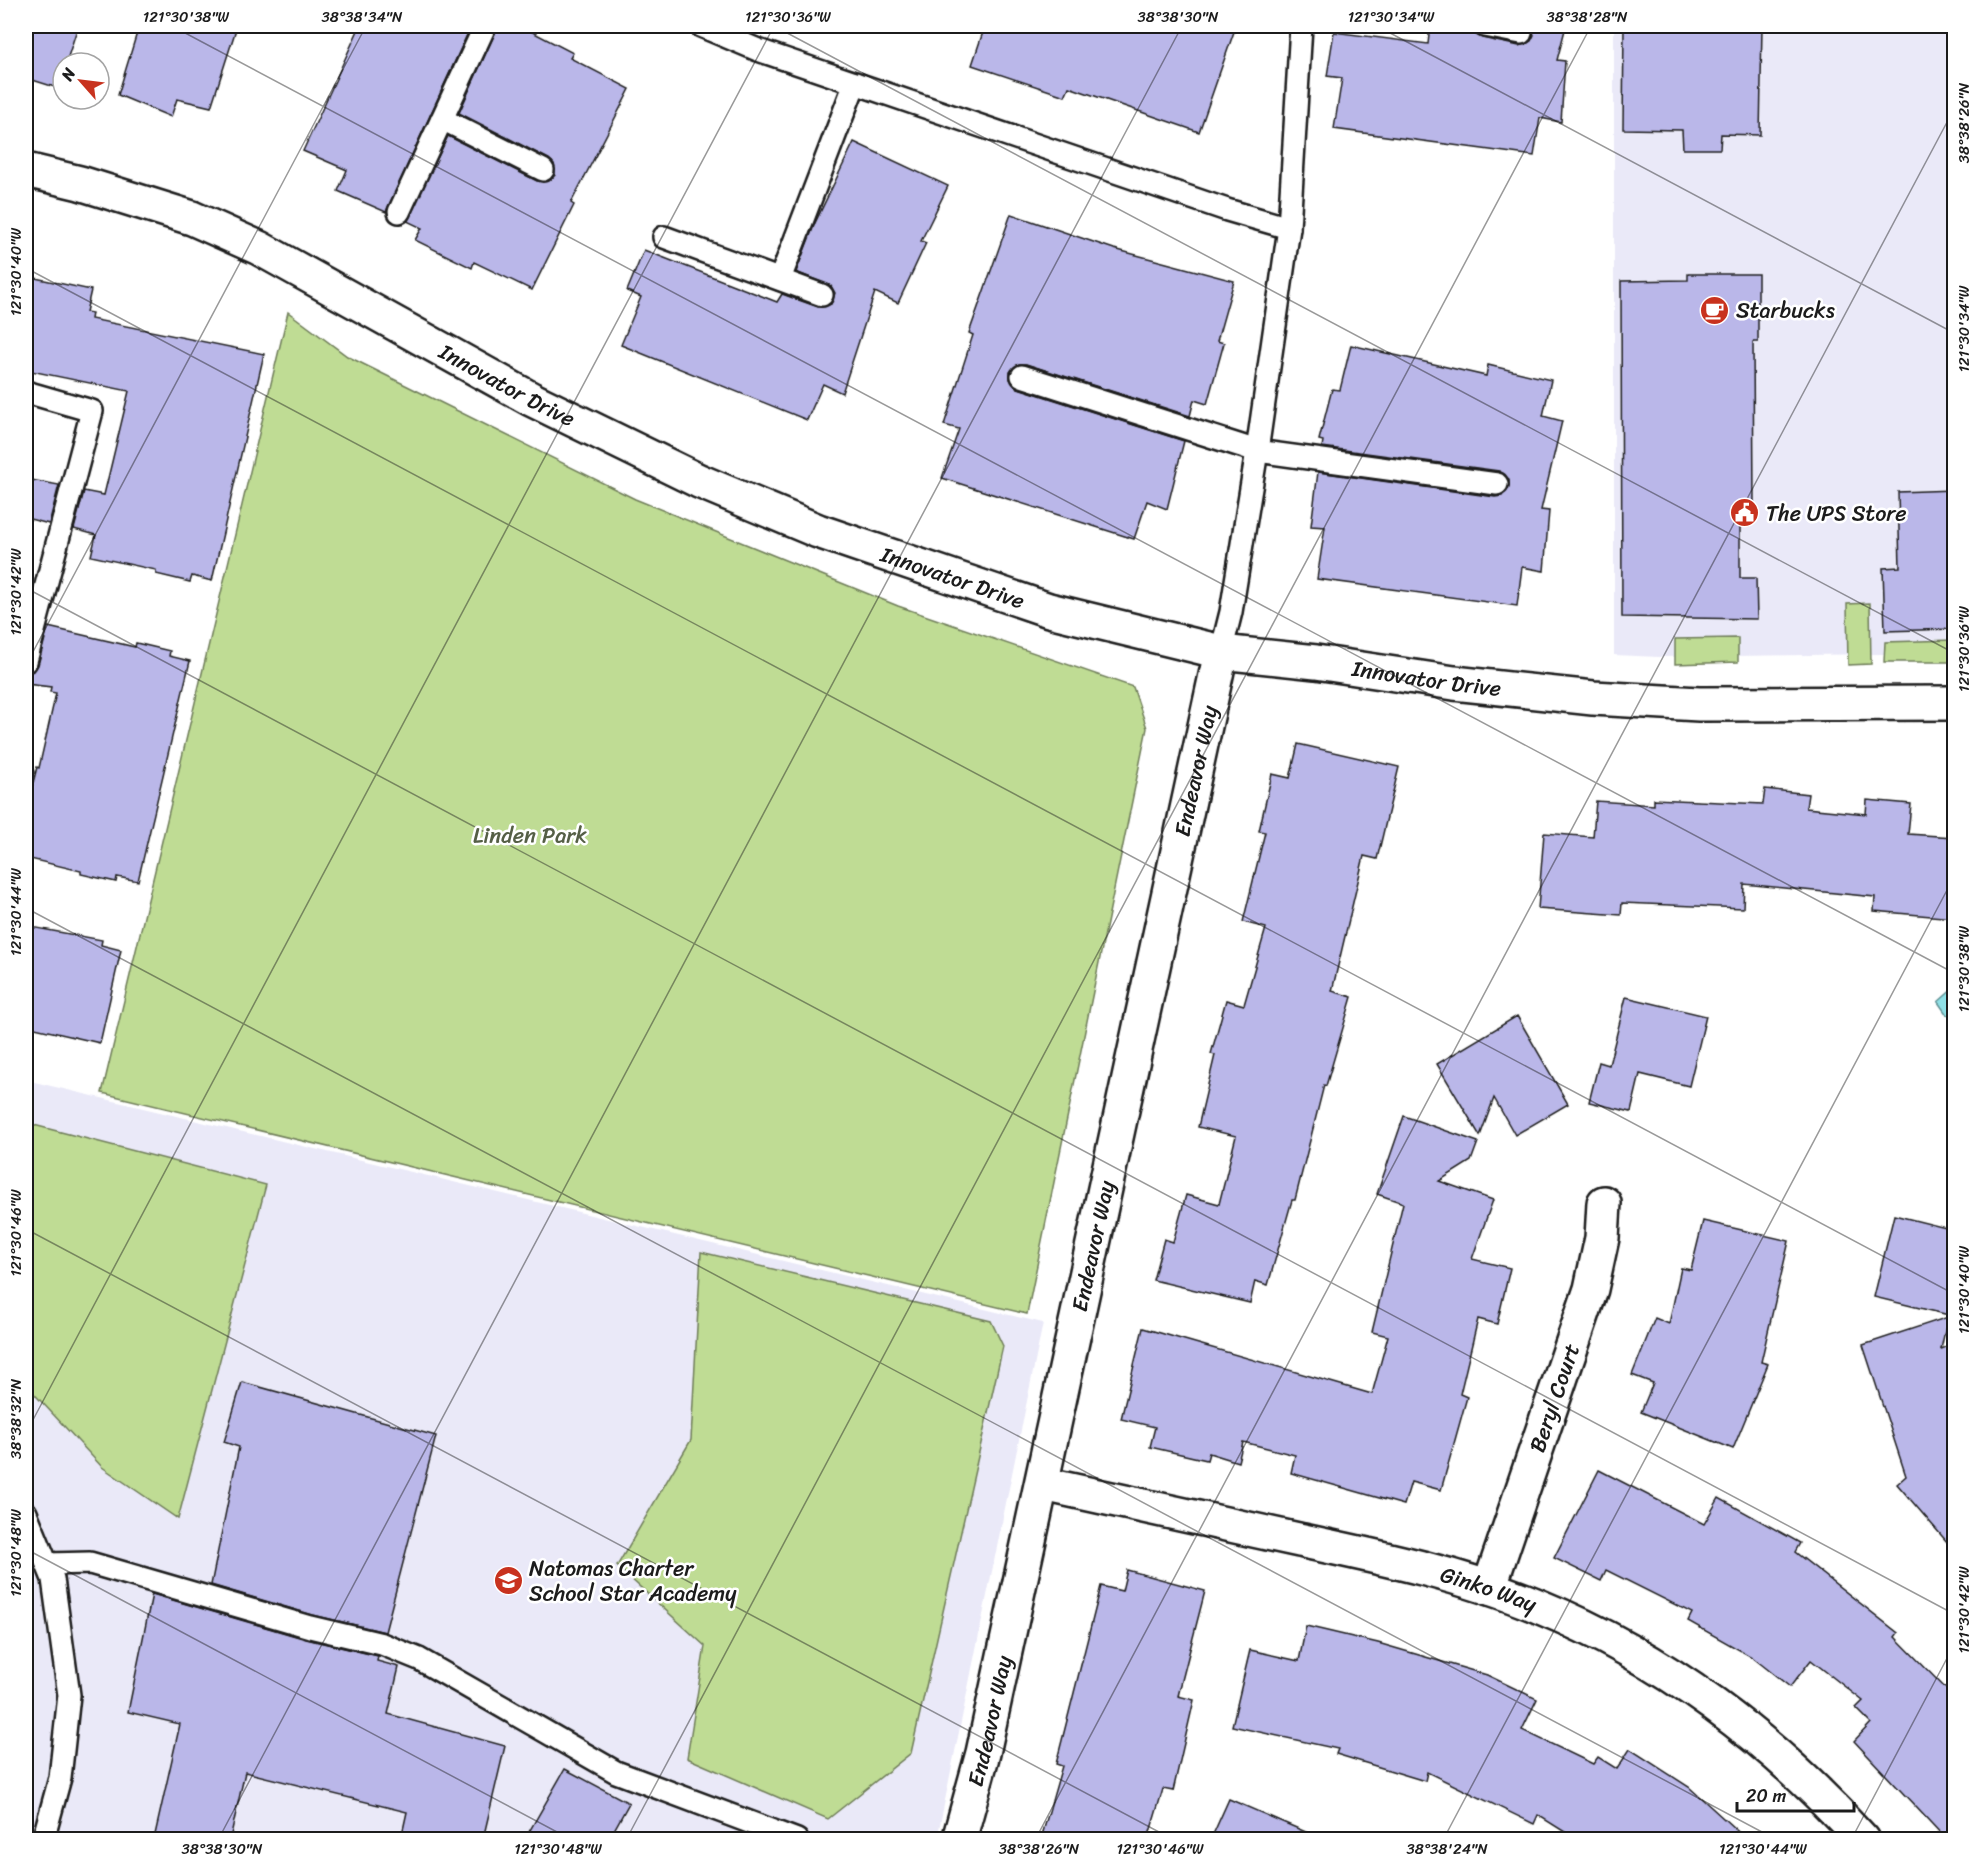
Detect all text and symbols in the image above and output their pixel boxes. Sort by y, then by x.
text: 121°30'38"W [143,4,230,30]
text: 38°38'34"N [322,4,403,30]
text: 121°30'36"W [745,4,831,30]
text: 38°38'30"N [1138,4,1219,30]
text: 121°30'34"W [1348,4,1435,30]
text: 38°38'28"N [1547,4,1628,30]
north arrow [51,51,111,111]
text: N [52,62,84,87]
text: 38°38'26"N [1951,82,1977,163]
text: 121°30'40"W [3,228,29,316]
text: 121°30'34"W [1951,285,1977,372]
place label: Starbucks [1736,291,1835,330]
cafe icon: Starbucks [1699,294,1731,326]
street label: Innovator Drive [431,332,582,438]
place label: The UPS Store [1766,494,1907,533]
public building icon: The UPS Store [1729,497,1761,529]
street label: Innovator Drive [875,535,1030,620]
text: 121°30'42"W [3,548,29,636]
text: 121°30'36"W [1951,606,1977,692]
street label: Innovator Drive [1348,649,1503,708]
street label: Endeavor Way [1163,701,1229,840]
park label: Linden Park [473,816,587,855]
text: 121°30'44"W [3,868,29,956]
text: 121°30'38"W [1951,925,1977,1012]
street label: Endeavor Way [1060,1176,1126,1315]
text: 121°30'46"W [3,1189,29,1276]
text: 121°30'40"W [1951,1246,1977,1334]
street label: Beryl Court [1518,1338,1591,1458]
text: 38°38'32"N [3,1378,29,1459]
text: 121°30'48"W [3,1509,29,1597]
place label: Natomas Charter School Star Academy [529,1549,737,1613]
street label: Ginko Way [1436,1555,1543,1624]
school or university icon: Natomas Charter School Star Academy [492,1565,524,1597]
text: 121°30'42"W [1951,1566,1977,1654]
street label: Endeavor Way [956,1651,1024,1791]
scale bar [1737,1775,1854,1813]
text: 20 m [1746,1780,1786,1812]
text: 38°38'30"N [182,1836,263,1862]
text: 121°30'48"W [514,1836,602,1862]
text: 38°38'26"N [999,1836,1080,1862]
text: 121°30'46"W [1117,1836,1204,1862]
text: 38°38'24"N [1406,1836,1488,1862]
text: 121°30'44"W [1719,1836,1807,1862]

